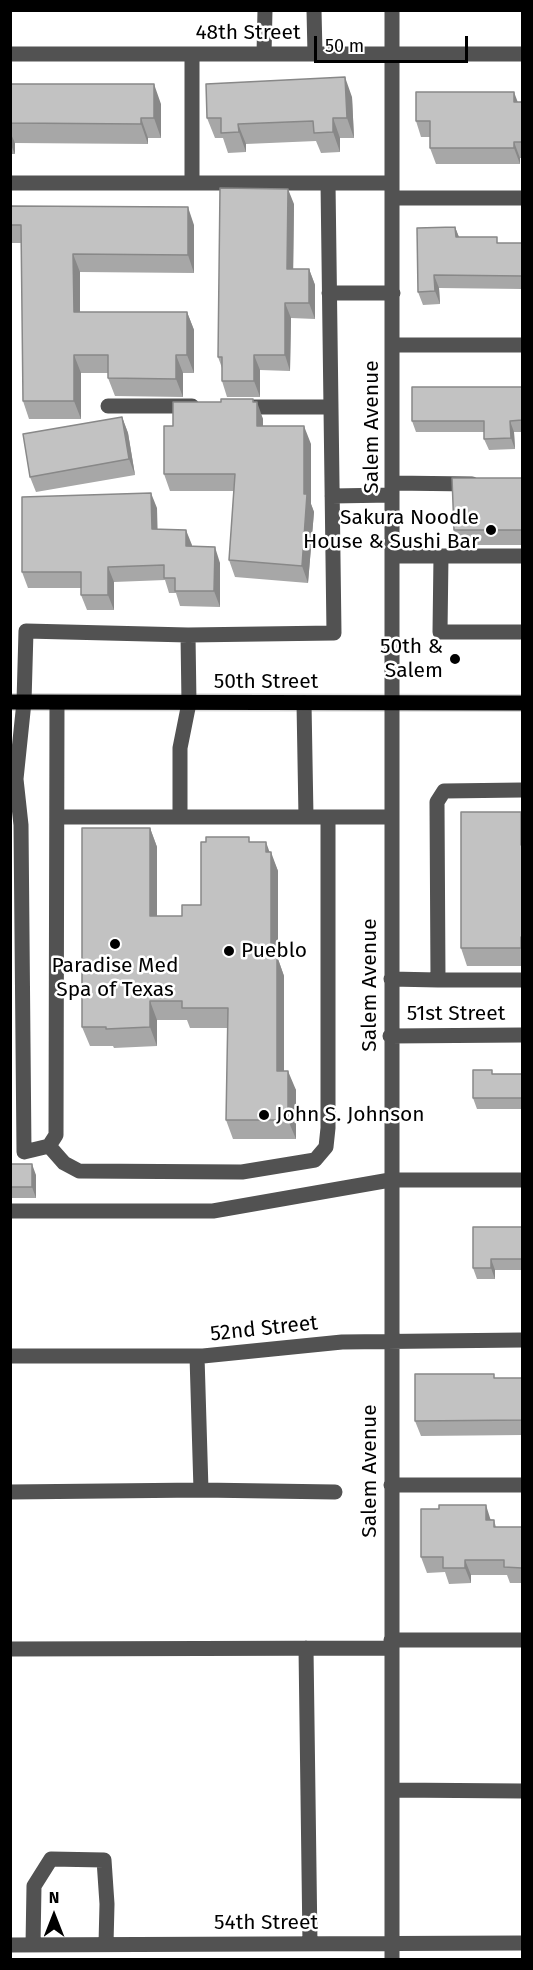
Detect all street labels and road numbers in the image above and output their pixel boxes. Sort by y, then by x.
street label: 48th Street [195,20,301,46]
street label: Salem Avenue [359,360,385,494]
street label: 50th Street [214,669,318,695]
street label: Salem Avenue [357,918,383,1052]
street label: 51st Street [407,1001,505,1027]
street label: 52nd Street [209,1311,319,1347]
street label: Salem Avenue [357,1404,383,1538]
street label: 54th Street [214,1910,318,1936]

